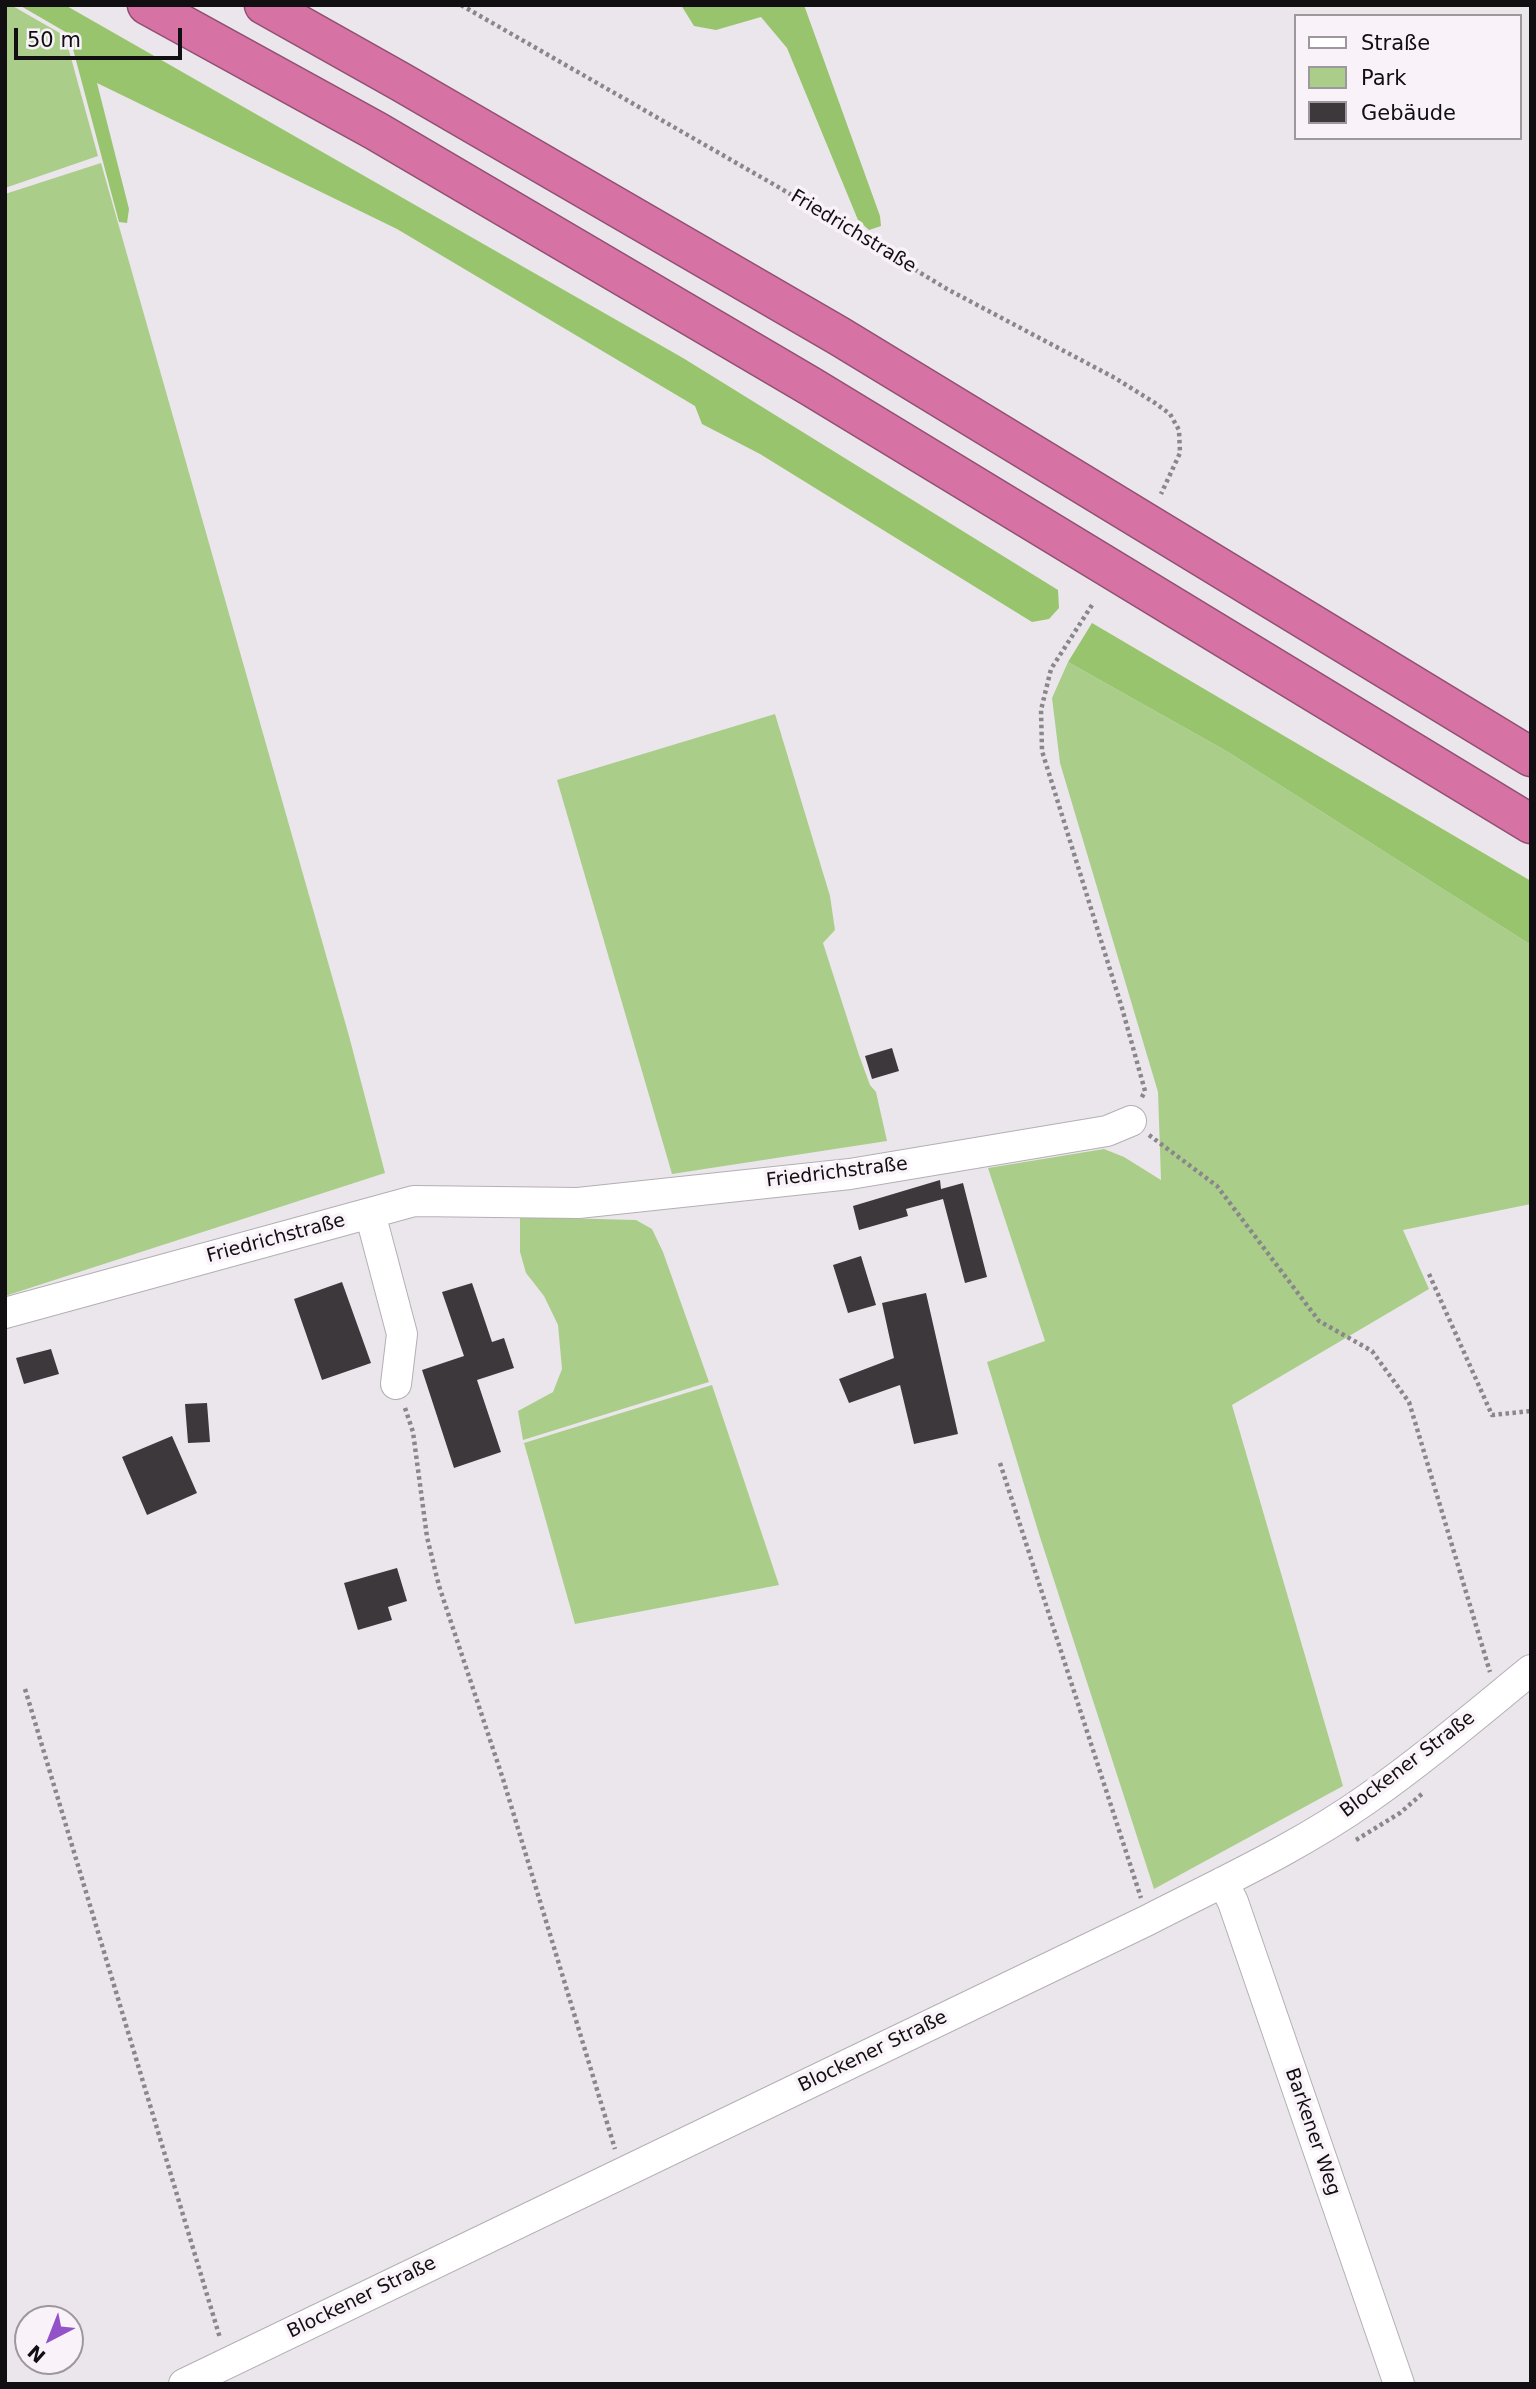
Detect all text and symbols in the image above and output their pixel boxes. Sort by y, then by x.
scale bar [18,14,186,58]
legend [1294,14,1522,140]
text: 50 m [27,28,81,52]
text: Straße [1361,31,1430,55]
text: Park [1361,66,1406,90]
text: Gebäude [1361,101,1456,125]
street label: Friedrichstraße [786,186,920,278]
street label: Friedrichstraße [765,1153,909,1193]
street label: Friedrichstraße [204,1210,348,1268]
street label: Blockener Straße [1336,1707,1480,1823]
street label: Blockener Straße [795,2006,951,2098]
street label: Barkener Weg [1279,2065,1345,2199]
street label: Blockener Straße [284,2252,440,2344]
north arrow [14,2305,84,2375]
text: N [23,2341,50,2368]

